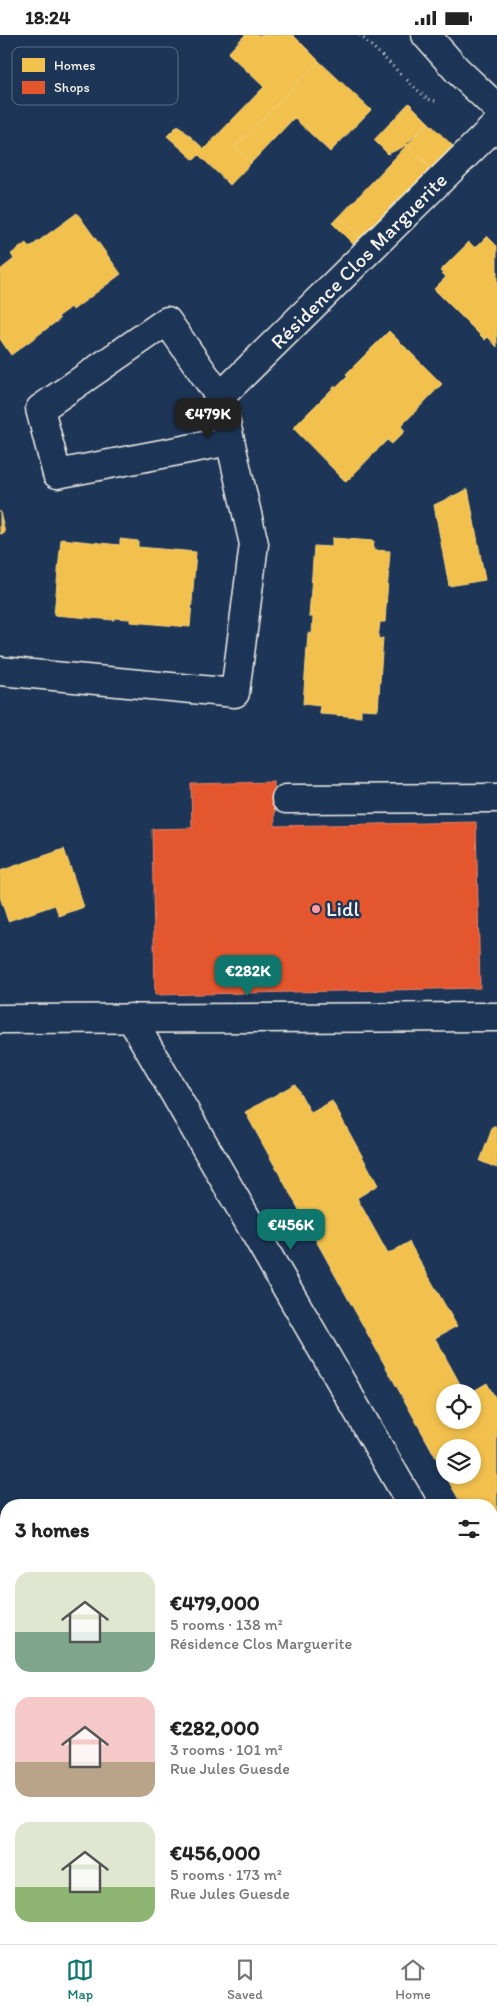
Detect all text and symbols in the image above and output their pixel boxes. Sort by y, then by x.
text: 18:24 [25,6,70,29]
legend [12,47,178,105]
text: Homes [54,57,96,74]
text: Shops [54,79,90,96]
street label: Résidence Clos Marguerite [265,167,452,354]
pin: €479K [173,397,243,440]
text: €479K [185,404,231,423]
place label: Lidl [326,896,360,921]
marker: Lidl [310,903,322,915]
pin: €282K [213,955,283,997]
text: €282K [226,961,270,980]
pin: €456K [256,1209,326,1251]
text: €456K [268,1215,314,1234]
map controls [436,1384,481,1484]
button: locate [436,1384,481,1429]
button: layers [436,1439,481,1484]
icon: filters [455,1515,483,1543]
text: 3 homes [15,1517,90,1542]
text: €479,000 [170,1590,260,1615]
icon: home [55,1592,115,1652]
text: 5 rooms · 138 m² [170,1615,283,1634]
text: Résidence Clos Marguerite [170,1634,352,1653]
text: €282,000 [170,1715,259,1740]
icon: home [55,1717,115,1777]
text: 3 rooms · 101 m² [170,1740,283,1759]
text: Rue Jules Guesde [170,1759,290,1778]
text: €456,000 [170,1840,261,1865]
icon: home [55,1842,115,1902]
text: 5 rooms · 173 m² [170,1865,282,1884]
text: Rue Jules Guesde [170,1884,290,1903]
tab: Map [66,1956,94,2003]
tab: Saved [227,1956,263,2003]
tab: Home [395,1956,431,2003]

